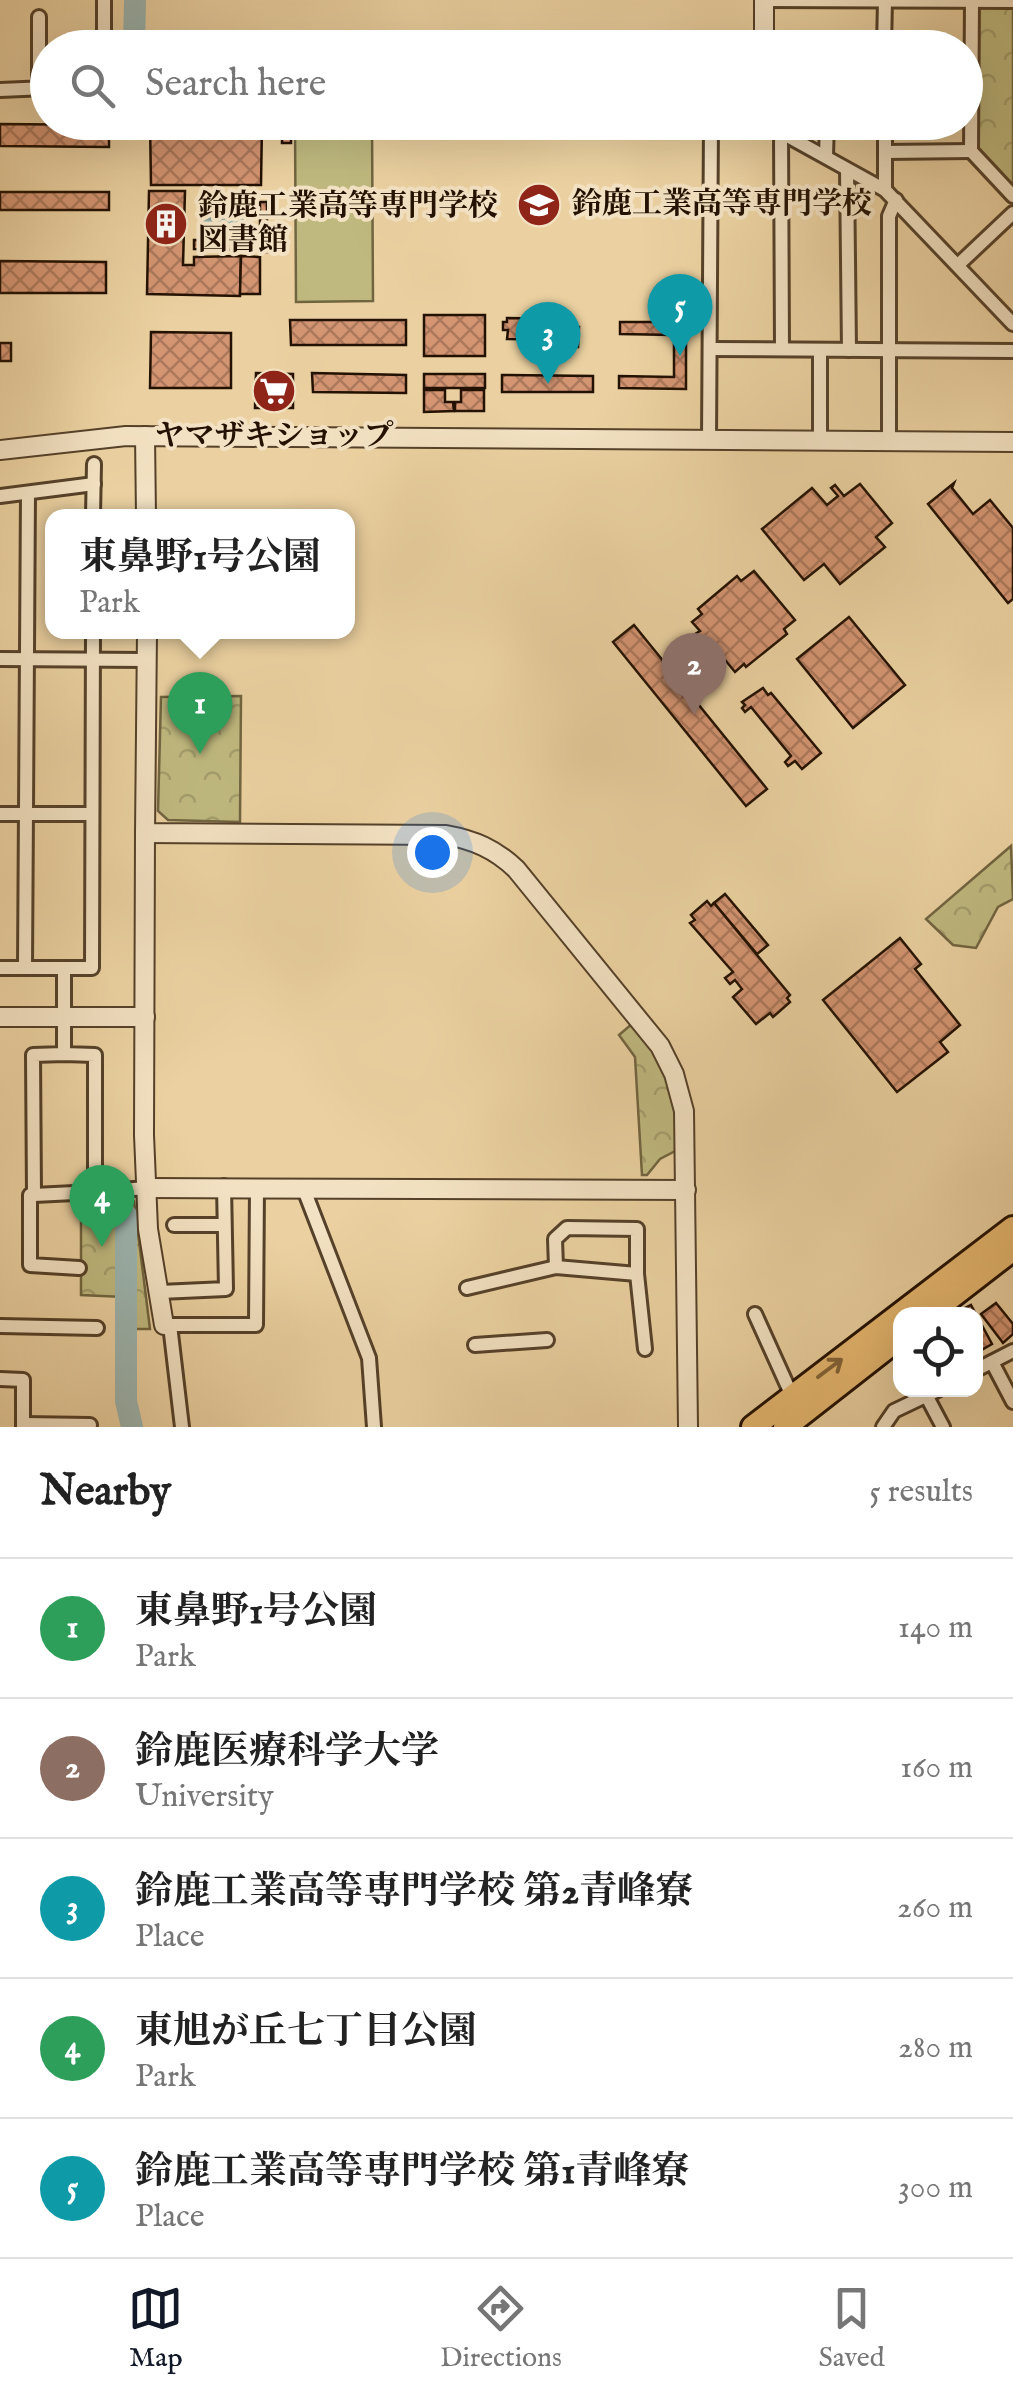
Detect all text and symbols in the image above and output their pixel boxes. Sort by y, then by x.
search box [30,30,983,140]
icon: search [65,58,120,113]
text: Search here [145,61,326,109]
school or university icon: 鈴鹿工業高等専門学校 [516,182,562,228]
place label: 鈴鹿工業高等専門学校 [572,186,872,224]
place label: 鈴鹿工業高等専門学校 図書館 [198,188,498,260]
building icon: 鈴鹿工業高等専門学校 図書館 [143,201,189,247]
pin: 5 [648,274,712,356]
pin: 3 [516,302,580,384]
supermarket icon: ヤマザキショップ [251,368,297,414]
place label: ヤマザキショップ [154,418,394,456]
popup [45,509,355,639]
text: 東鼻野1号公園 [79,535,321,583]
text: Park [79,583,140,624]
pin: 2 [662,632,726,715]
pin: 1 [168,672,232,754]
your location [407,827,458,878]
pin: 4 [70,1164,134,1247]
map controls [893,1307,983,1397]
button: locate [893,1307,983,1397]
one-way arrow [816,1357,843,1378]
text: Nearby [40,1466,171,1519]
text: 5 results [869,1472,973,1513]
text: 東鼻野1号公園 [135,1589,377,1637]
text: 1 [67,1608,78,1649]
text: 140 m [898,1608,973,1649]
text: Park [135,1637,196,1678]
text: 鈴鹿医療科学大学 [135,1729,439,1777]
text: 2 [65,1748,80,1789]
text: 160 m [900,1748,973,1789]
text: University [135,1777,274,1818]
text: 鈴鹿工業高等専門学校 第2青峰寮 [135,1869,693,1917]
text: 3 [67,1888,78,1929]
text: 260 m [897,1888,973,1929]
text: Place [135,1917,205,1958]
text: 東旭が丘七丁目公園 [135,2009,477,2057]
text: 4 [65,2028,80,2069]
text: 280 m [898,2028,973,2069]
text: Park [135,2057,196,2098]
text: 鈴鹿工業高等専門学校 第1青峰寮 [135,2149,689,2197]
text: 5 [67,2168,78,2209]
text: 300 m [898,2168,973,2209]
text: Place [135,2197,205,2238]
tab: Map [128,2281,183,2376]
tab: Directions [440,2281,562,2376]
tab: Saved [818,2281,885,2376]

